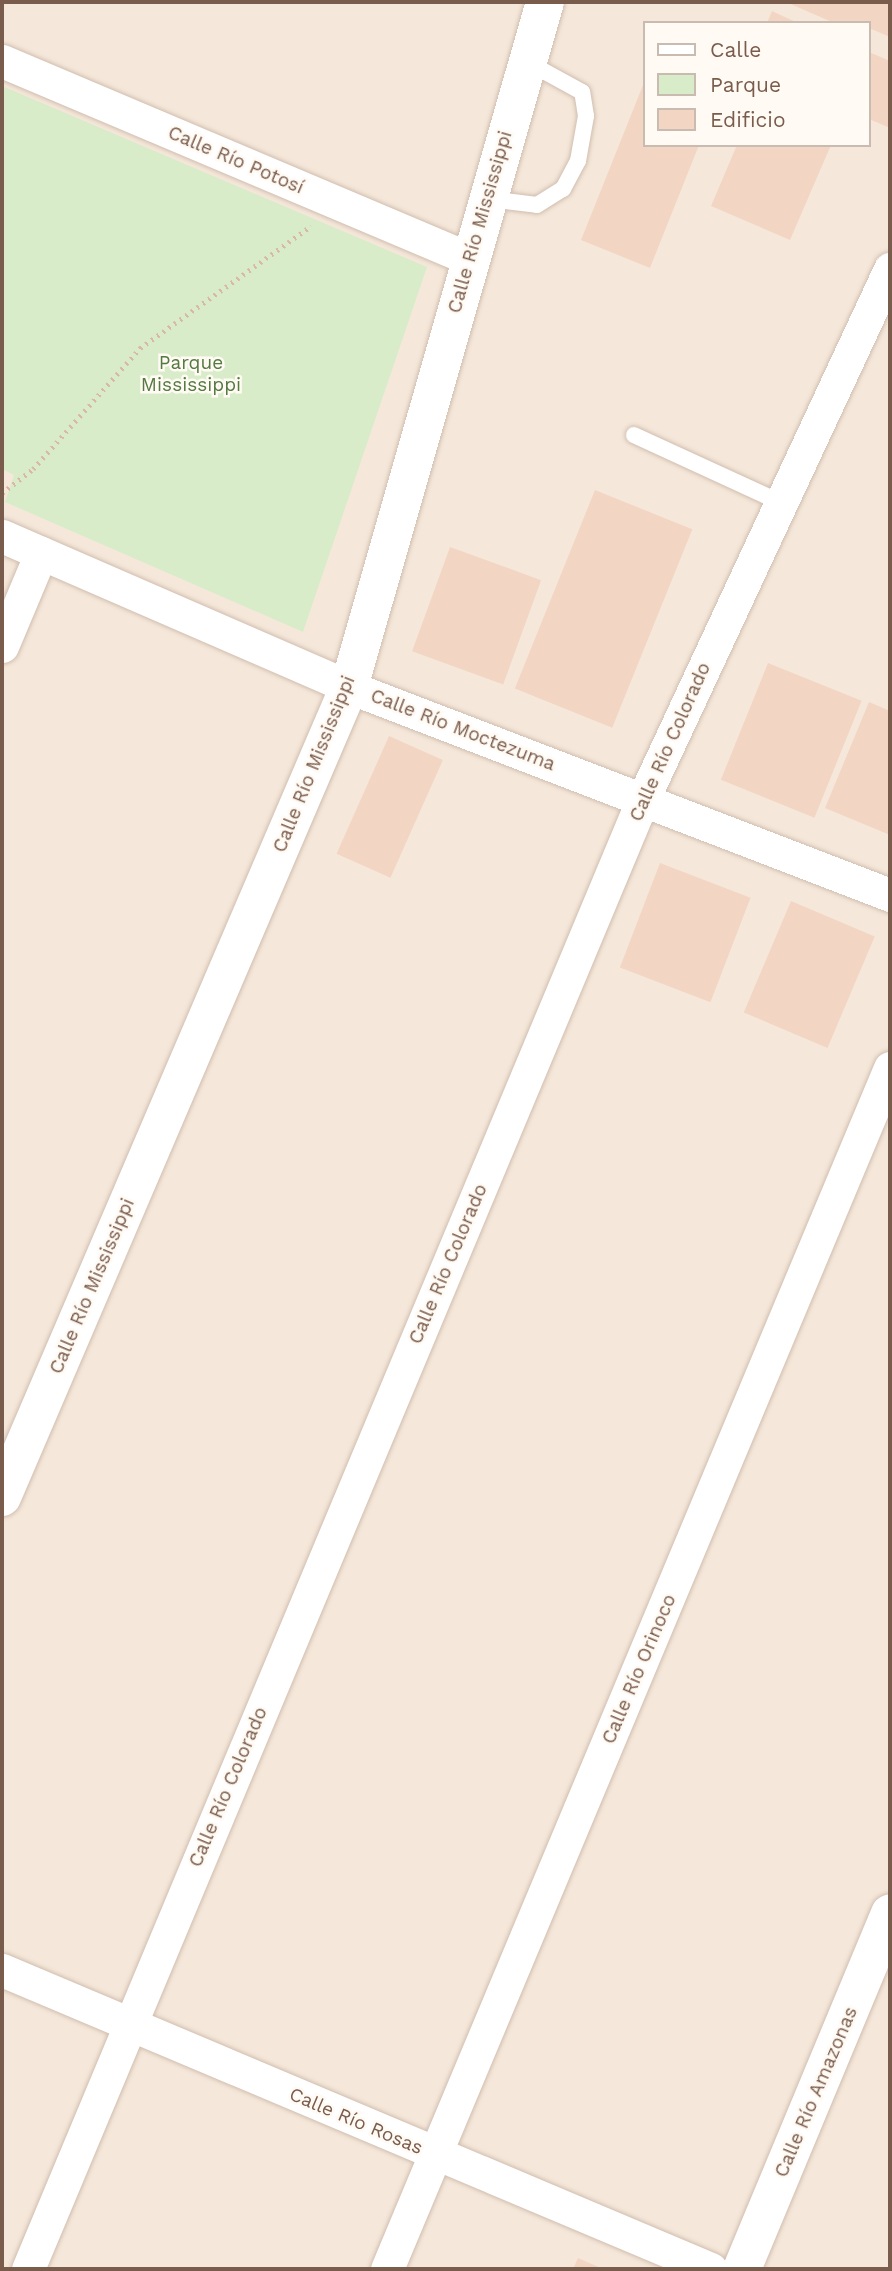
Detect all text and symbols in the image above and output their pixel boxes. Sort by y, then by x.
legend [644,21,871,147]
text: Calle [710,37,761,62]
text: Parque [710,72,781,97]
text: Edificio [710,107,786,132]
street label: Calle Río Potosí [165,121,307,199]
street label: Calle Río Mississippi [443,128,517,316]
park label: Parque Mississippi [141,352,241,396]
street label: Calle Río Colorado [625,659,715,825]
street label: Calle Río Mississippi [268,672,360,856]
street label: Calle Río Moctezuma [367,684,559,776]
street label: Calle Río Colorado [404,1181,492,1347]
street label: Calle Río Mississippi [45,1195,139,1377]
street label: Calle Río Orinoco [597,1591,681,1747]
street label: Calle Río Colorado [184,1704,272,1870]
street label: Calle Río Amazonas [770,2003,862,2181]
street label: Calle Río Rosas [286,2083,426,2159]

